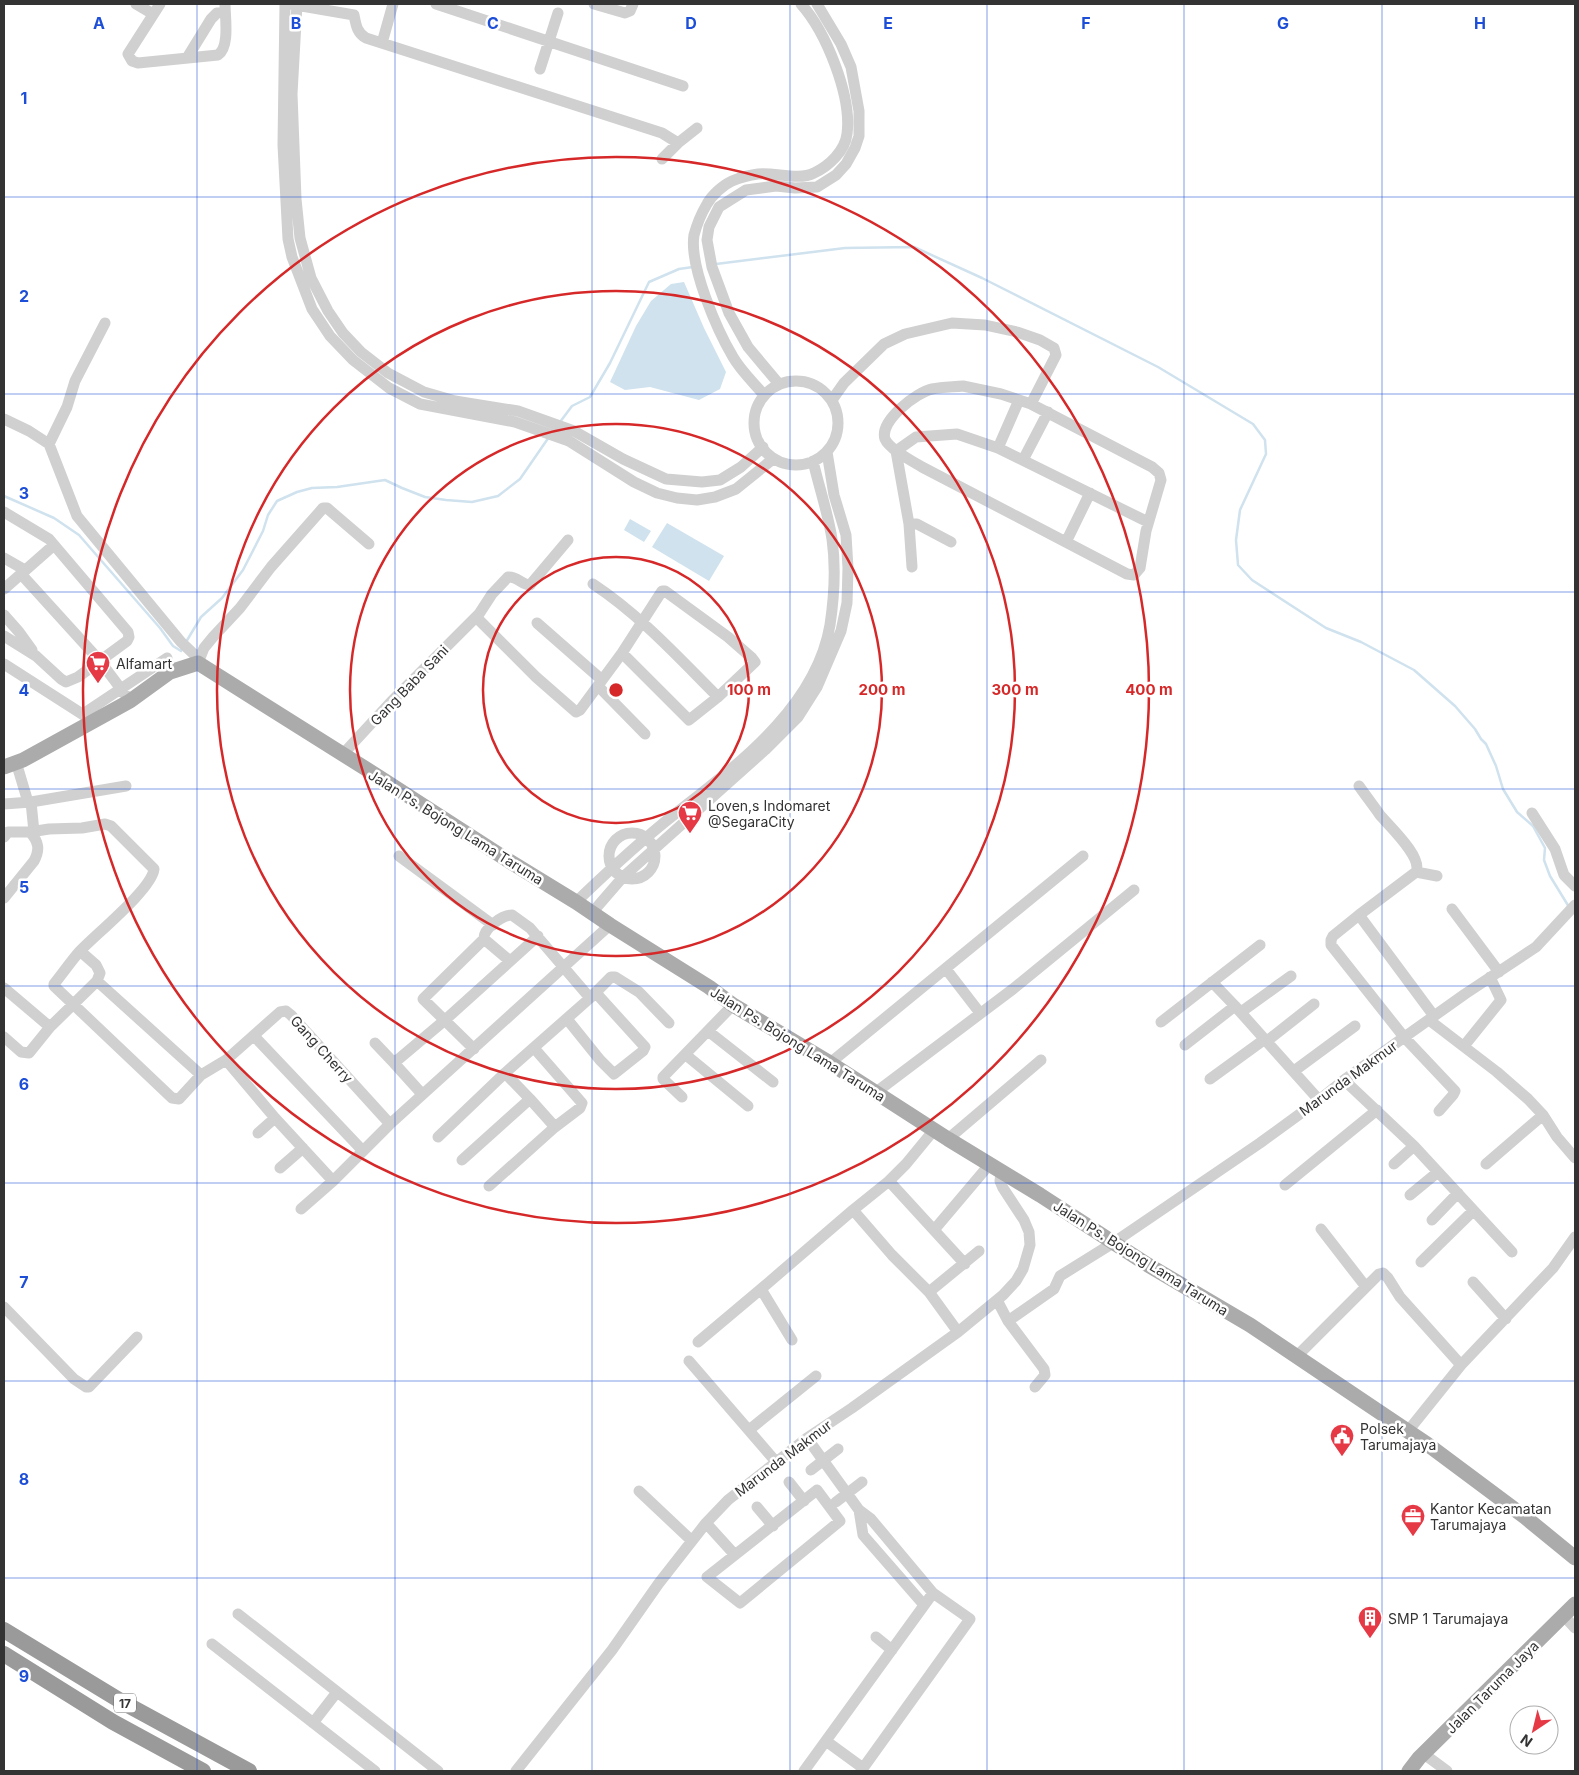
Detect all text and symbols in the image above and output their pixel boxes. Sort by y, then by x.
text: A [93,13,105,33]
text: B [291,13,301,33]
text: C [487,13,499,33]
text: D [685,13,697,33]
text: E [883,13,893,33]
text: F [1081,13,1091,33]
text: G [1277,13,1289,33]
text: H [1474,13,1486,33]
text: 1 [21,88,27,108]
text: 2 [19,286,29,306]
text: 3 [19,483,29,503]
street label: Gang Baba Sani [366,641,452,729]
supermarket icon: Alfamart [85,650,111,684]
place label: Alfamart [116,655,172,672]
text: 4 [19,680,30,700]
text: 100 m [727,680,771,699]
text: 200 m [859,680,905,699]
text: 300 m [991,680,1039,699]
text: 400 m [1125,680,1173,699]
centre of rings [607,681,625,699]
street label: Jalan Ps. Bojong Lama Taruma [365,766,547,888]
place label: Loven,s Indomaret @SegaraCity [708,797,831,830]
supermarket icon: Loven,s Indomaret @SegaraCity [677,800,703,834]
text: 5 [19,877,29,897]
street label: Jalan Ps. Bojong Lama Taruma [707,983,889,1105]
street label: Gang Cherry [287,1012,357,1086]
street label: Marunda Makmur [1296,1037,1400,1119]
text: 6 [19,1074,29,1094]
street label: Jalan Ps. Bojong Lama Taruma [1050,1197,1232,1319]
text: 7 [19,1272,29,1292]
street label: Marunda Makmur [731,1416,835,1500]
place label: Polsek Tarumajaya [1360,1420,1436,1453]
public building icon: Polsek Tarumajaya [1329,1423,1355,1457]
text: 8 [19,1469,29,1489]
place label: Kantor Kecamatan Tarumajaya [1430,1500,1552,1533]
office icon: Kantor Kecamatan Tarumajaya [1400,1503,1426,1537]
building icon: SMP 1 Tarumajaya [1357,1605,1383,1639]
place label: SMP 1 Tarumajaya [1388,1610,1508,1627]
street label: Jalan Taruma Jaya [1442,1637,1542,1737]
text: 9 [19,1666,29,1686]
road number: 17 [114,1694,136,1712]
north arrow [1509,1705,1559,1755]
text: N [1517,1731,1536,1751]

